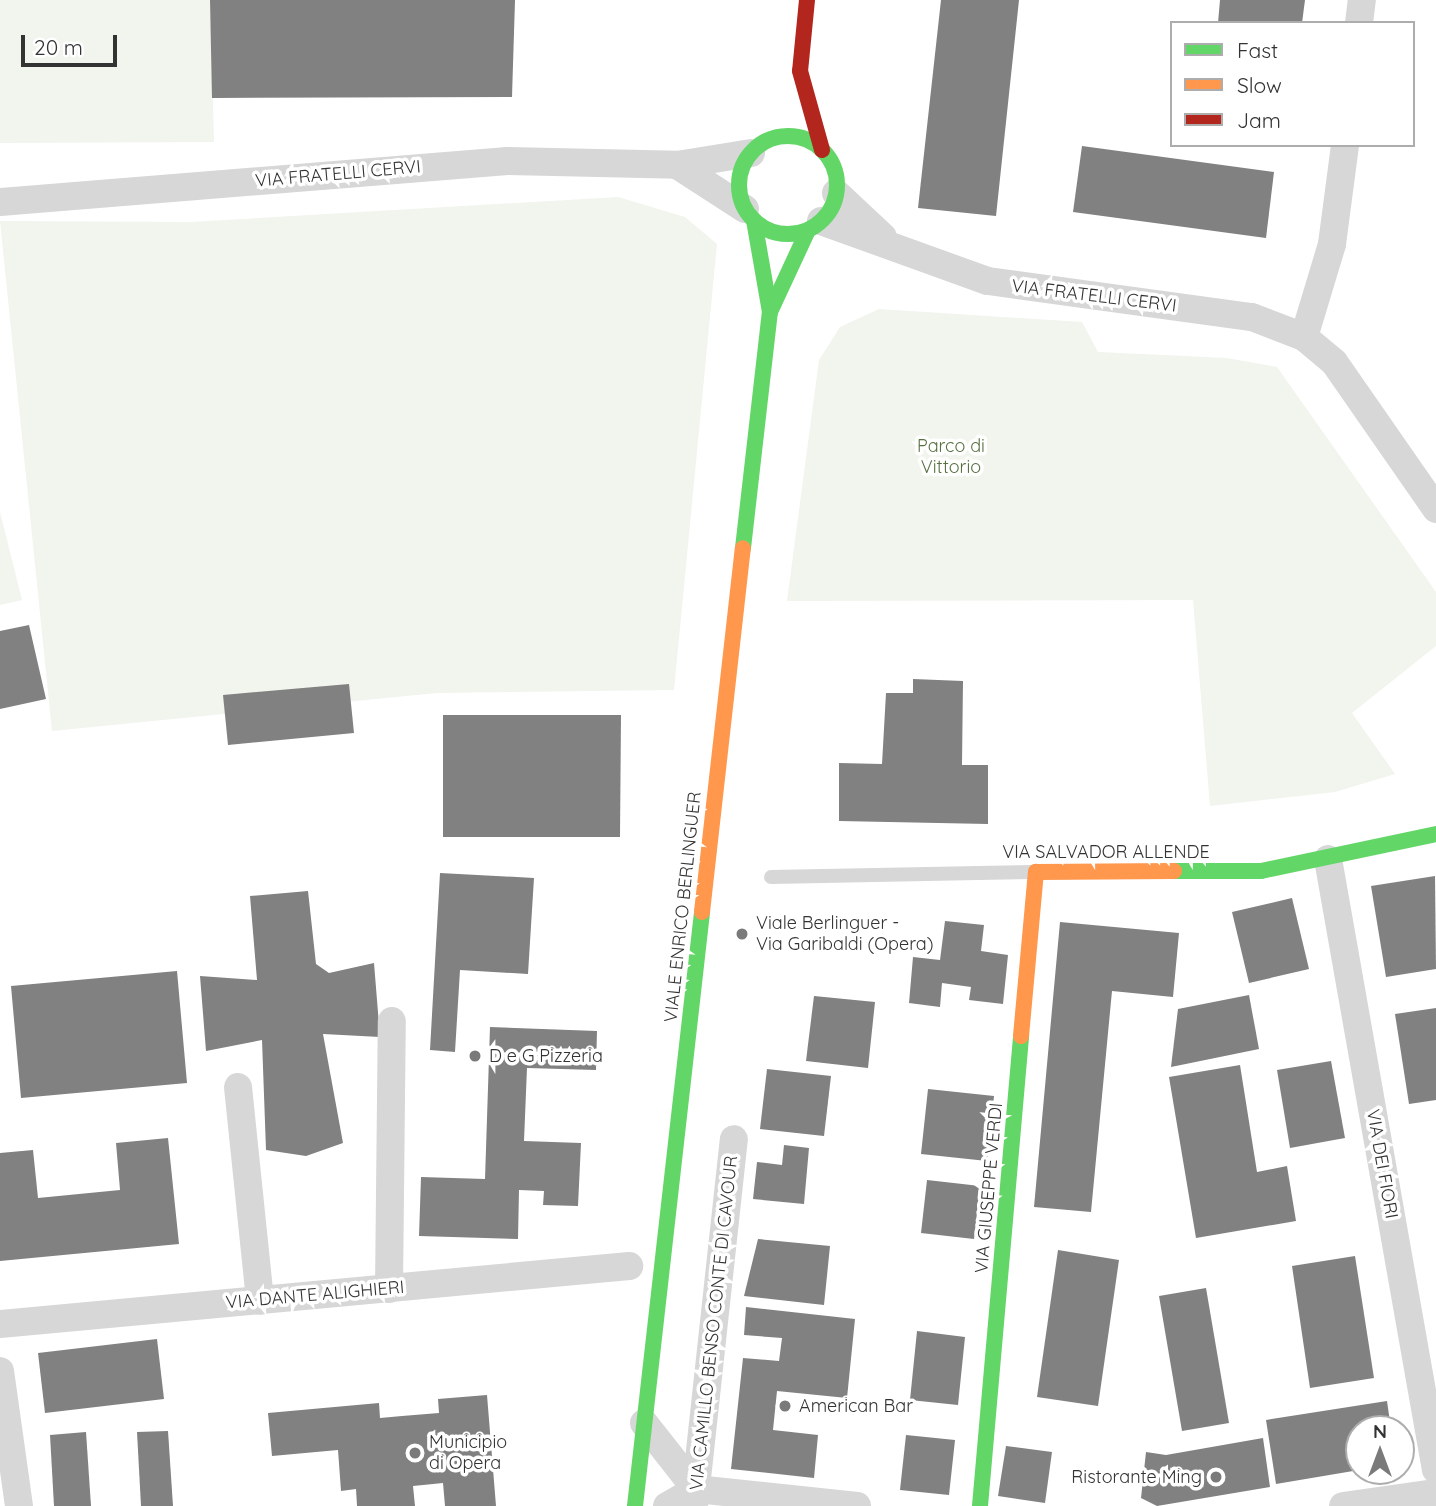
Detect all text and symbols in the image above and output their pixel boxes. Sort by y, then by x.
scale bar [24,21,121,65]
legend [1170,21,1415,147]
text: 20 m [34,34,83,60]
text: Fast [1237,37,1278,63]
text: Slow [1237,72,1282,98]
text: Jam [1237,107,1281,133]
street label: VIA FRATELLI CERVI [254,156,422,192]
street label: VIA FRATELLI CERVI [1010,275,1178,317]
park label: Parco di Vittorio [917,436,985,478]
street label: VIALE ENRICO BERLINGUER [660,791,706,1023]
street label: VIA SALVADOR ALLENDE [1002,841,1210,863]
place label: Viale Berlinguer - Via Garibaldi (Opera) [756,913,933,956]
marker: Viale Berlinguer - Via Garibaldi (Opera) [734,926,750,942]
place label: D e G Pizzeria [489,1045,603,1067]
marker: D e G Pizzeria [467,1048,483,1064]
street label: VIA GIUSEPPE VERDI [971,1102,1007,1274]
street label: VIA DEI FIORI [1362,1108,1402,1220]
street label: VIA CAMILLO BENSO CONTE DI CAVOUR [686,1155,742,1491]
street label: VIA DANTE ALIGHIERI [225,1276,405,1314]
place label: American Bar [799,1395,913,1417]
marker: American Bar [777,1398,793,1414]
north arrow [1345,1415,1415,1485]
text: N [1373,1419,1387,1443]
place label: Municipio di Opera [429,1432,507,1474]
marker: Municipio di Opera [407,1445,423,1461]
place label: Ristorante Ming [1071,1466,1202,1488]
marker: Ristorante Ming [1208,1469,1224,1485]

